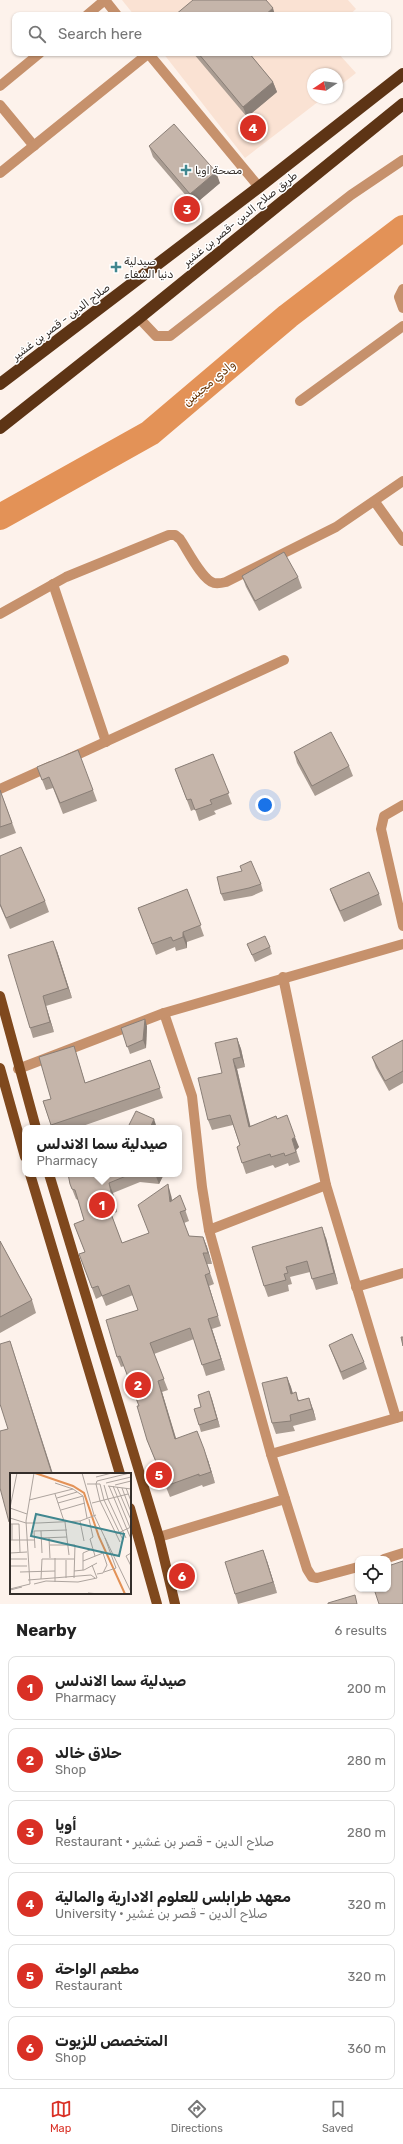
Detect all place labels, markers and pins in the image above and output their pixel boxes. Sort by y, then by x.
pin: 4 [240,113,266,143]
marker: مصحة اويا [180,164,192,176]
place label: مصحة اويا [195,164,242,178]
pin: 3 [174,194,200,224]
place label: صيدلية دنيا الشفاء [124,255,173,281]
marker: صيدلية دنيا الشفاء [111,262,121,272]
pin: 1 [89,1190,115,1220]
pin: 2 [125,1370,151,1400]
pin: 5 [146,1460,172,1490]
pin: 6 [169,1561,195,1591]

